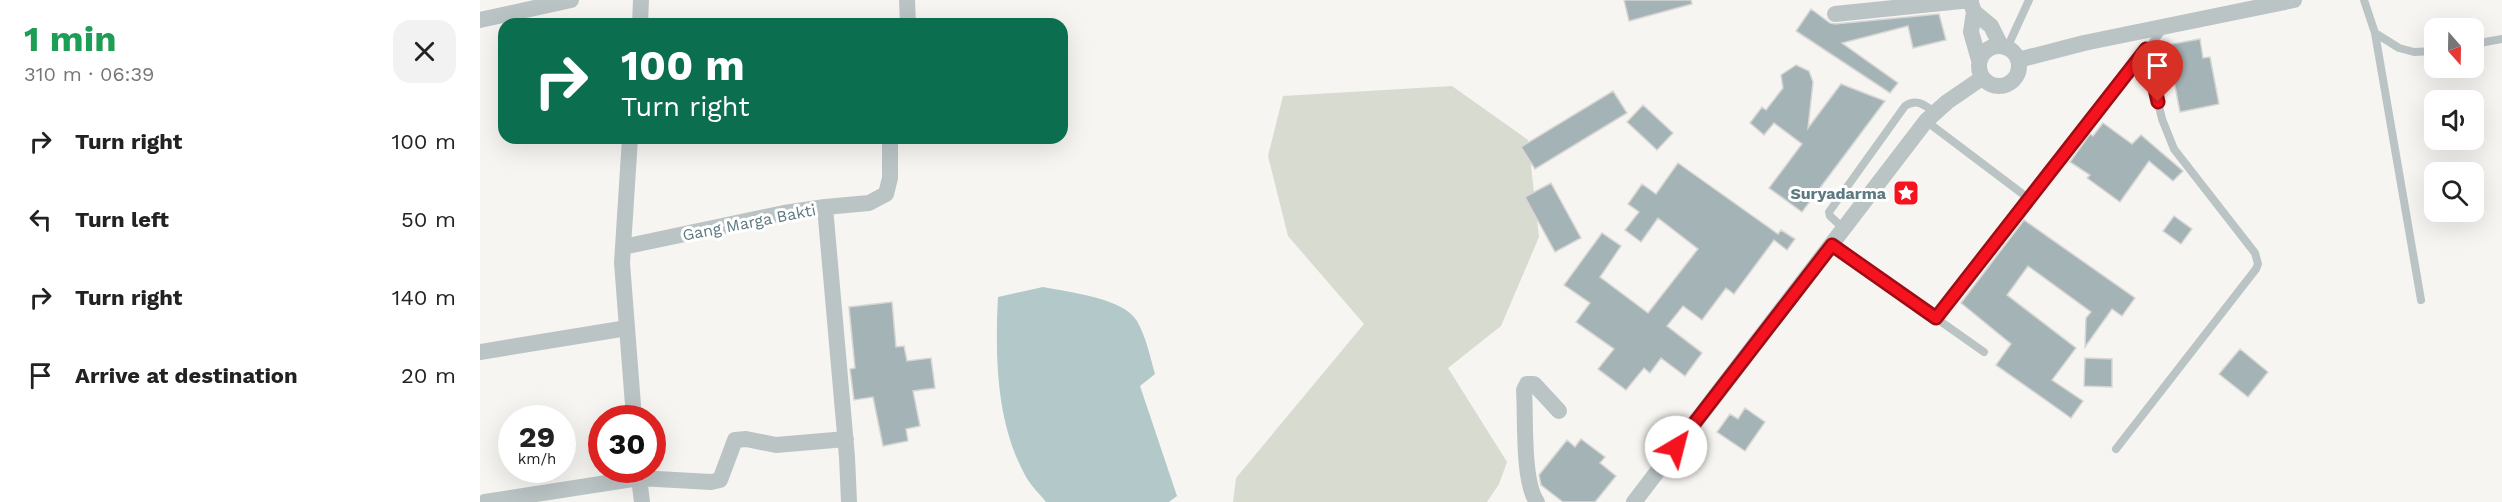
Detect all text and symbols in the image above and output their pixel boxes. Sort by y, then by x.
text: 1 min [24,18,116,60]
north arrow [2424,18,2484,78]
map controls [2424,18,2484,222]
button: close [393,20,456,83]
pin [2132,40,2183,102]
text: 100 m [621,41,745,90]
icon: right [522,42,600,120]
icon: arrive [2141,49,2174,82]
text: 310 m · 06:39 [24,62,154,86]
button: sound [2424,90,2484,150]
text: Turn right [621,91,750,123]
icon: right [24,125,57,158]
text: Turn right [75,129,182,154]
text: 100 m [392,129,456,154]
button: search [2424,162,2484,222]
place icon: Suryadarma [1891,178,1921,208]
place label: Suryadarma [1790,184,1887,203]
street label: Gang Marga Bakti [681,200,817,245]
icon: left [24,203,57,236]
text: Turn left [75,207,169,232]
text: 50 m [401,207,456,232]
icon: right [24,281,57,314]
text: Turn right [75,285,182,310]
text: 140 m [392,285,456,310]
icon: arrive [24,359,57,392]
text: Arrive at destination [75,363,298,388]
text: 20 m [401,363,456,388]
speed limit sign: 30 [588,405,666,483]
position arrow [1644,415,1708,479]
text: 29 [519,419,555,454]
text: km/h [518,450,556,468]

